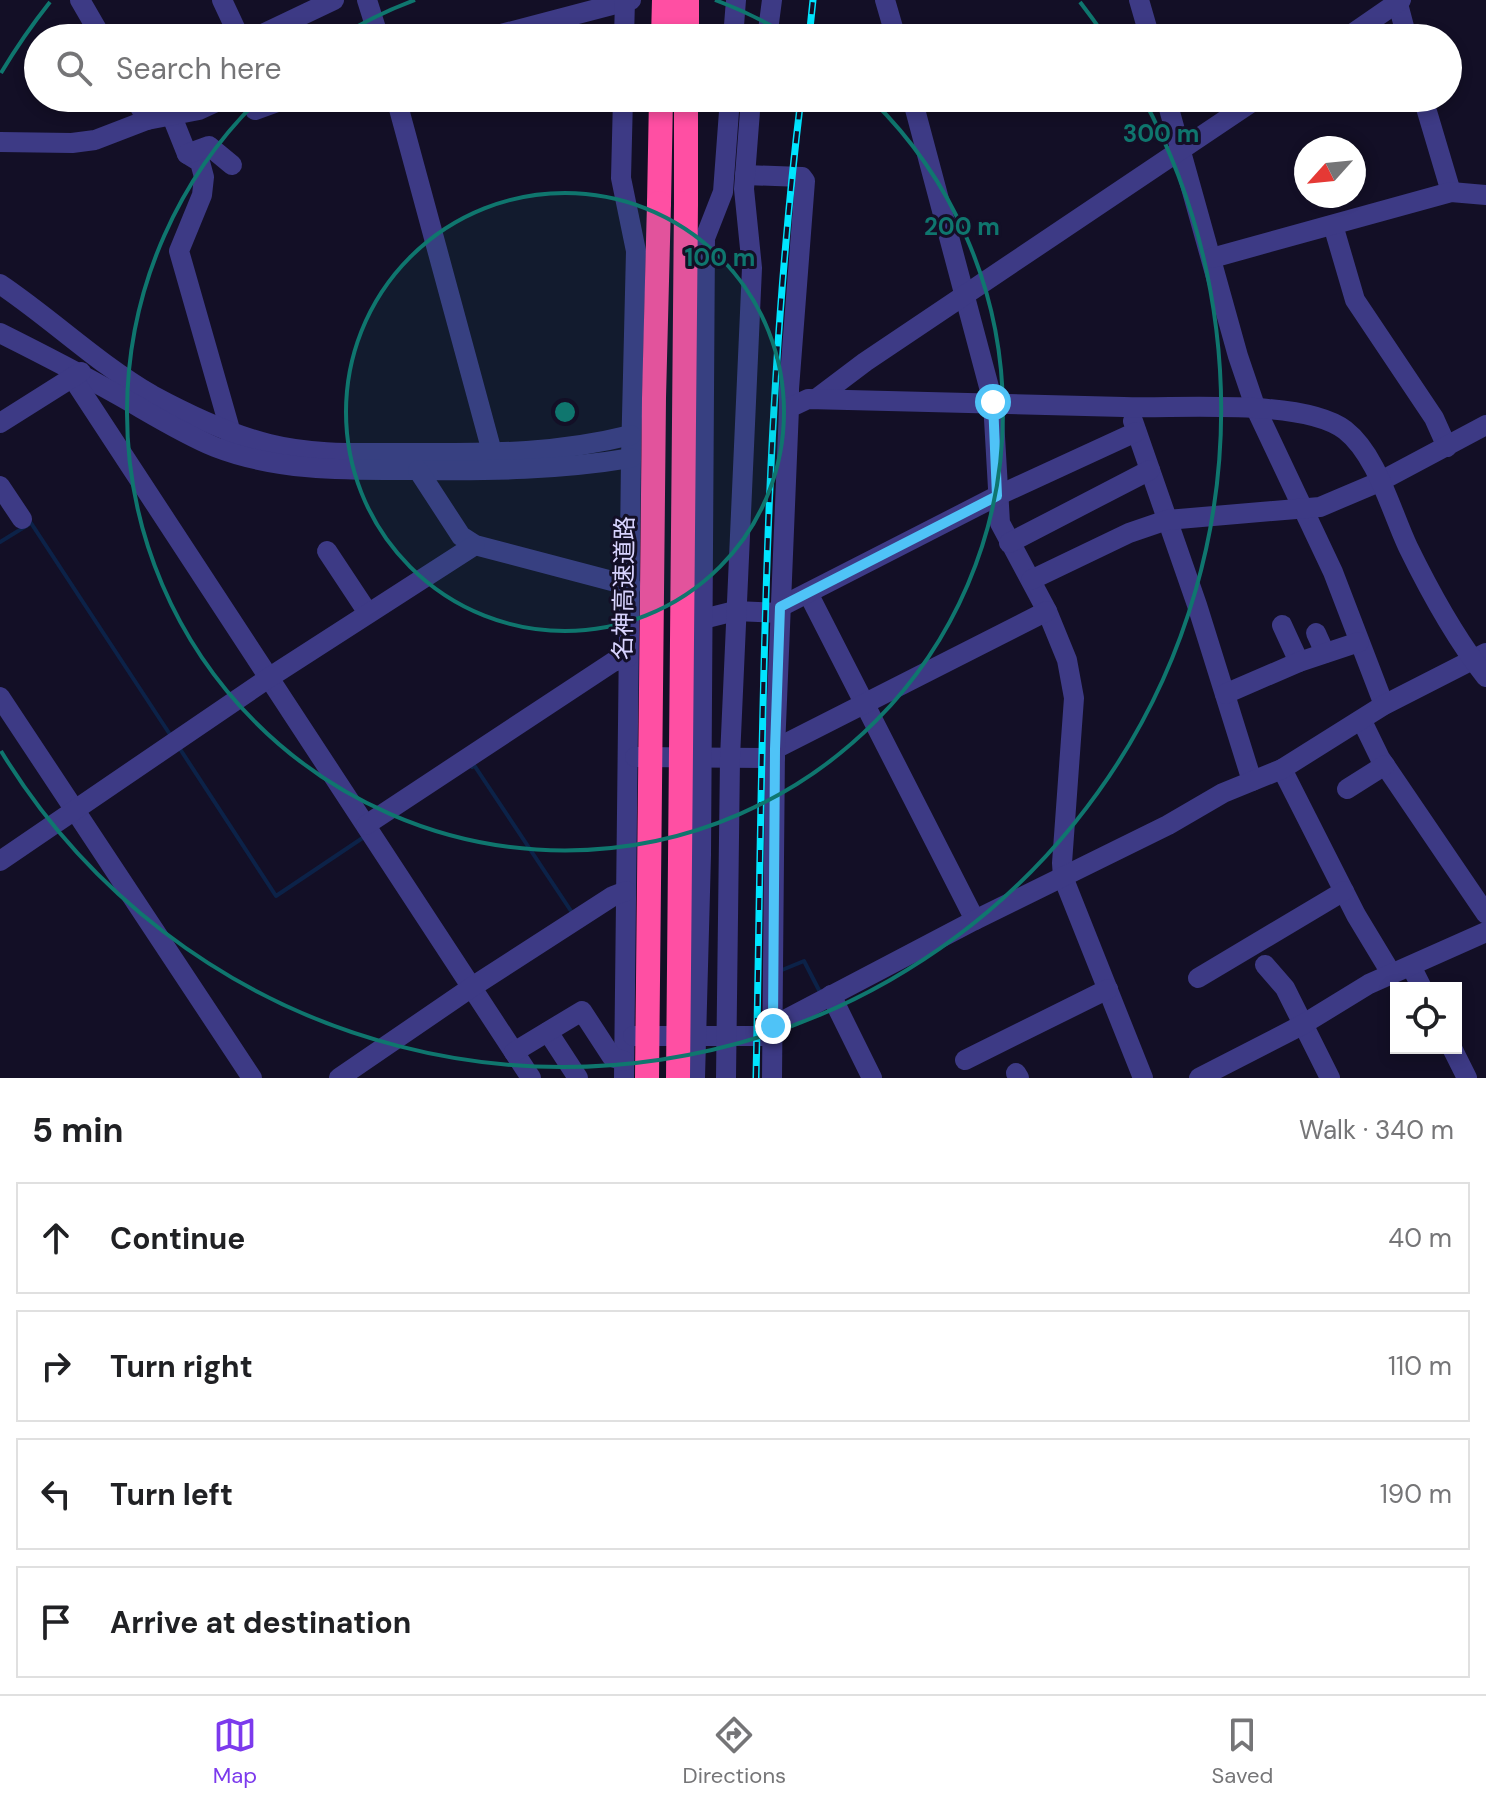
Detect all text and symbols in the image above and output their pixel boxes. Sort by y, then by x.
search box [24,24,1462,112]
icon: search [52,46,96,90]
text: Search here [116,49,282,88]
text: 300 m [1123,118,1199,149]
north arrow [1294,136,1366,208]
text: 200 m [924,211,1000,242]
text: 100 m [685,242,755,273]
route start [975,384,1011,420]
centre of rings [551,398,579,426]
street label: 名神高速道路 [607,516,640,660]
map controls [1390,982,1462,1054]
button: locate [1390,982,1462,1054]
route end [755,1008,791,1044]
text: 5 min [32,1108,123,1153]
text: Walk · 340 m [1299,1113,1454,1147]
icon: ahead [34,1216,78,1260]
text: Continue [110,1219,245,1258]
text: 40 m [1388,1221,1452,1255]
icon: right [34,1344,78,1388]
text: Turn right [110,1347,253,1386]
text: 110 m [1388,1349,1452,1383]
icon: left [34,1472,78,1516]
text: Turn left [110,1475,233,1514]
text: 190 m [1380,1477,1452,1511]
icon: arrive [34,1600,78,1644]
text: Arrive at destination [110,1603,411,1642]
tab: Map [213,1713,257,1790]
tab: Directions [683,1713,786,1790]
tab: Saved [1212,1713,1273,1790]

